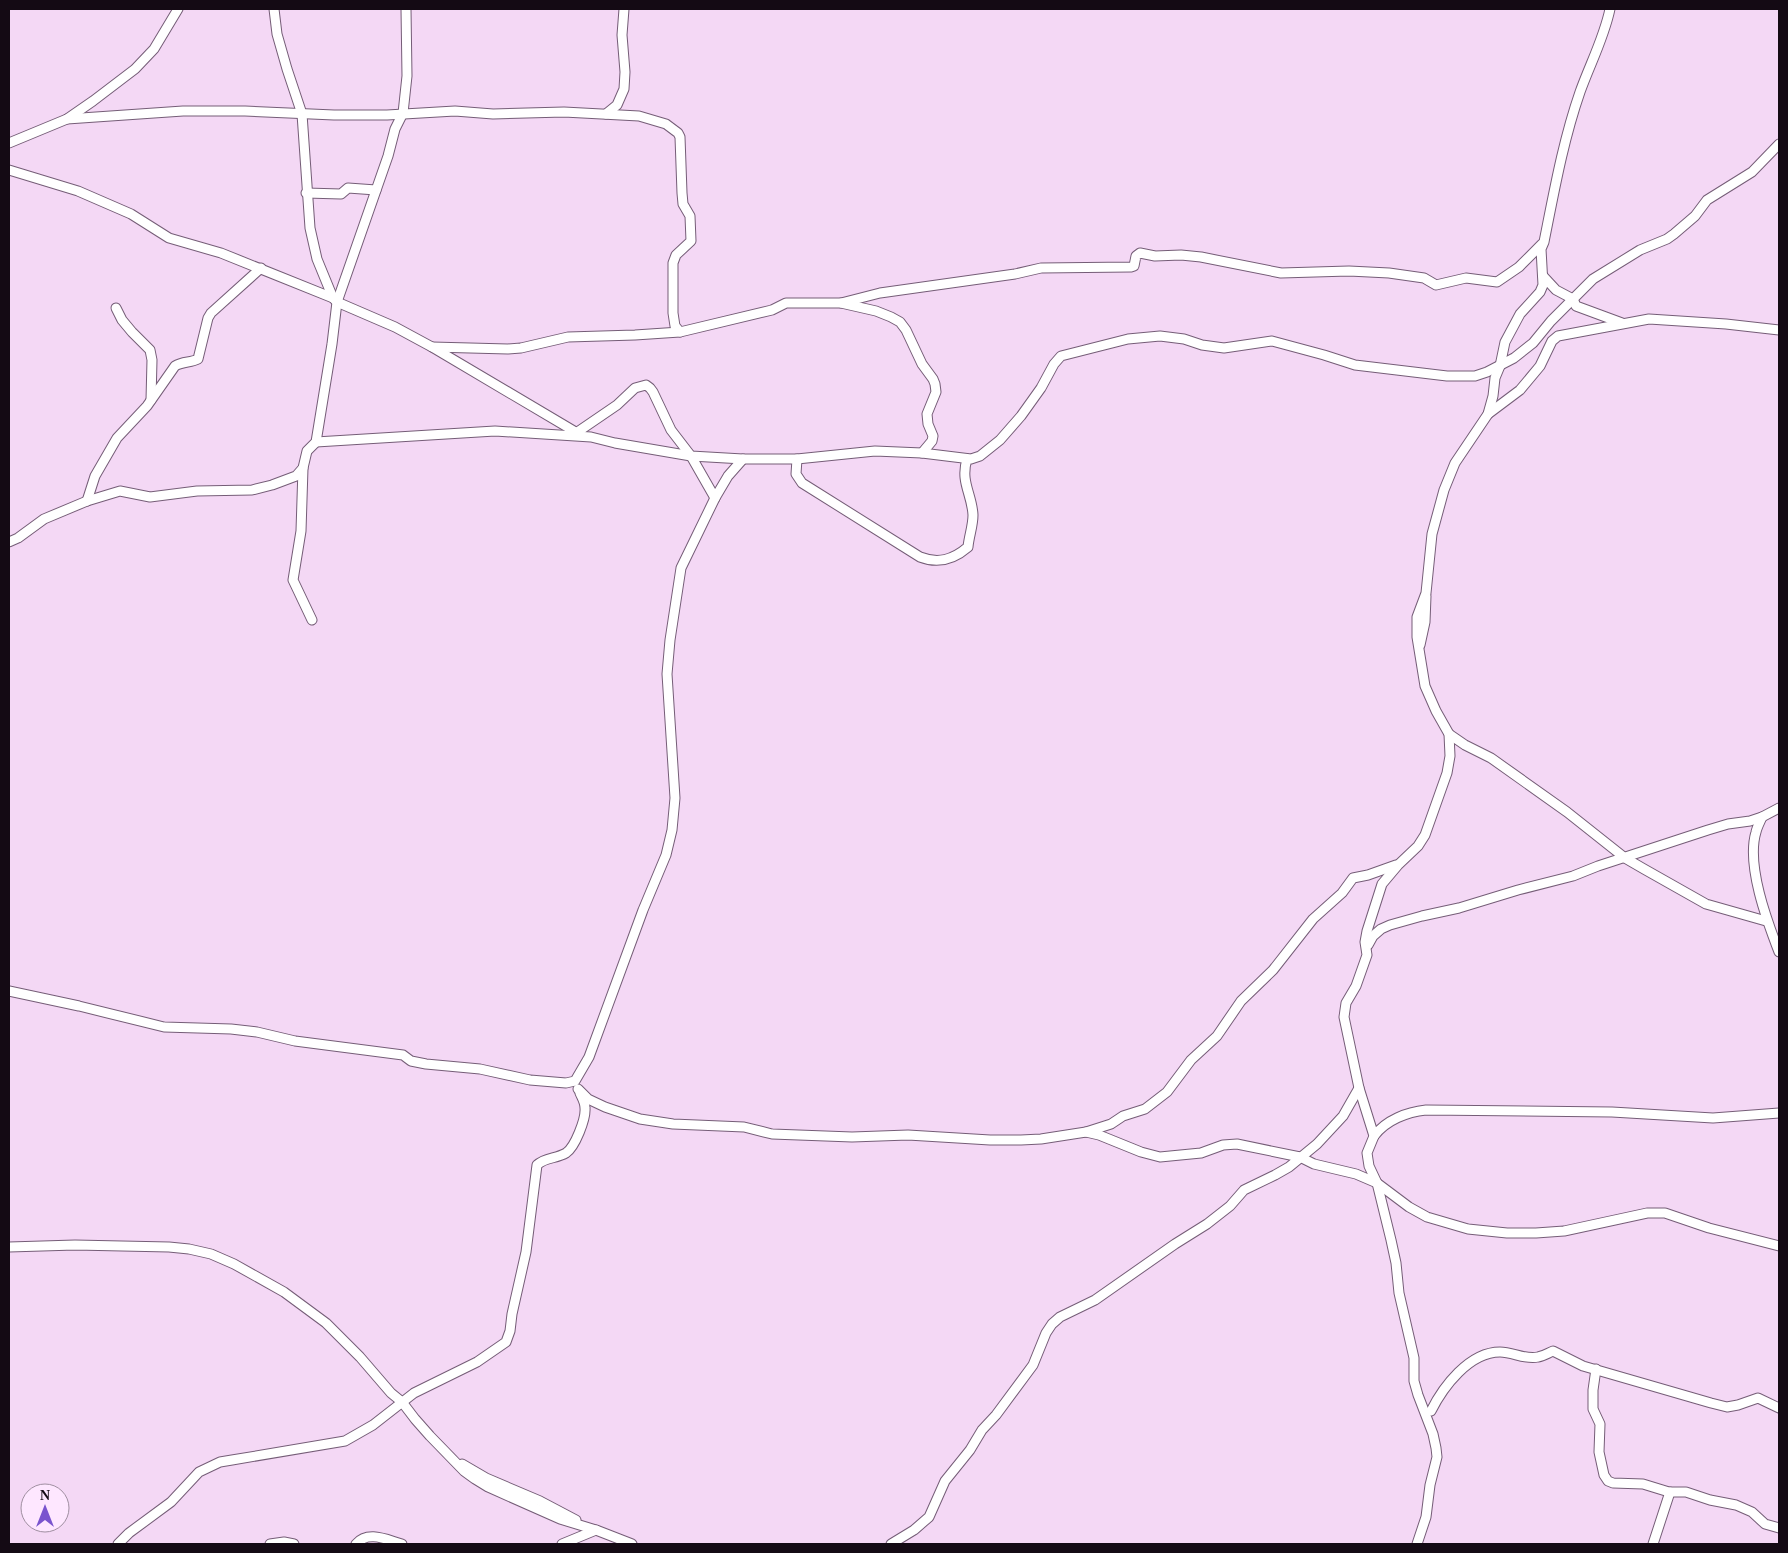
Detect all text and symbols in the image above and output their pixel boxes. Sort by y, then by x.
north arrow [20,1483,70,1533]
text: N [40,1488,50,1503]

